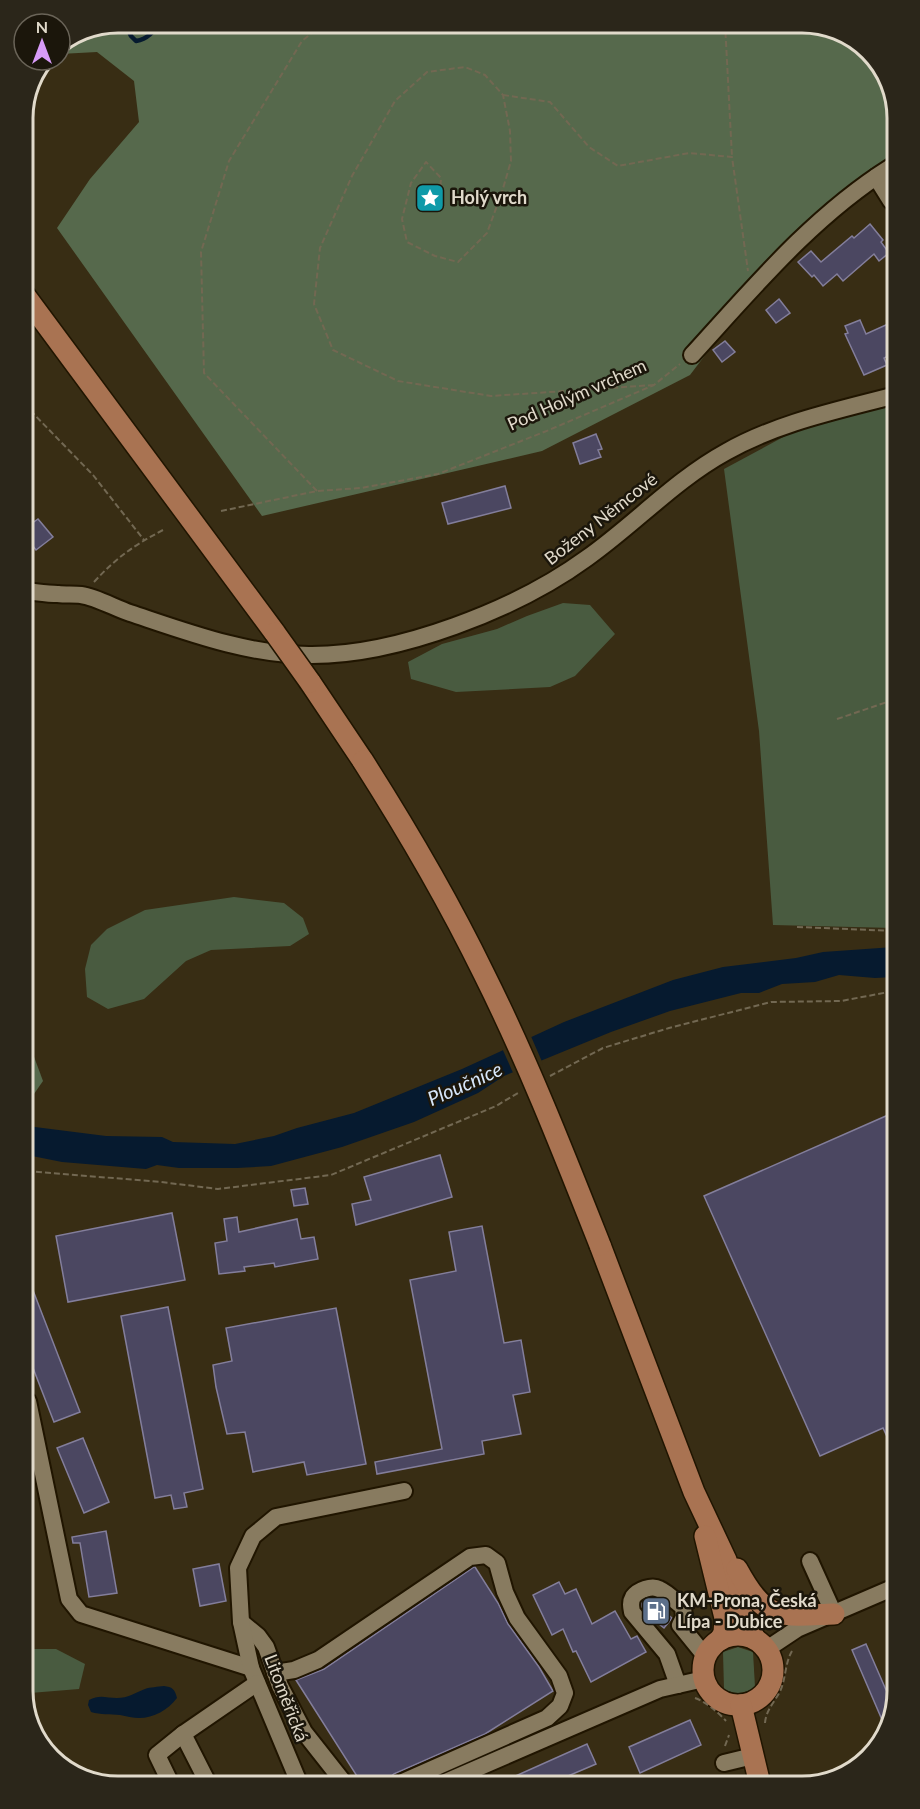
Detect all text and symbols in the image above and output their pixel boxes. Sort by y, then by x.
north arrow [12,12,72,72]
text: N [36,17,48,36]
place icon: Holý vrch [414,182,446,214]
place label: Holý vrch [451,186,527,208]
street label: Pod Holým vrchem [504,354,650,435]
street label: Boženy Němcové [540,467,661,569]
water label: Ploučnice [423,1056,506,1110]
place label: KM-Prona, Česká Lípa - Dubice [677,1589,817,1632]
fuel station icon: KM-Prona, Česká Lípa - Dubice [640,1595,672,1627]
street label: Litoměřická [260,1651,314,1745]

